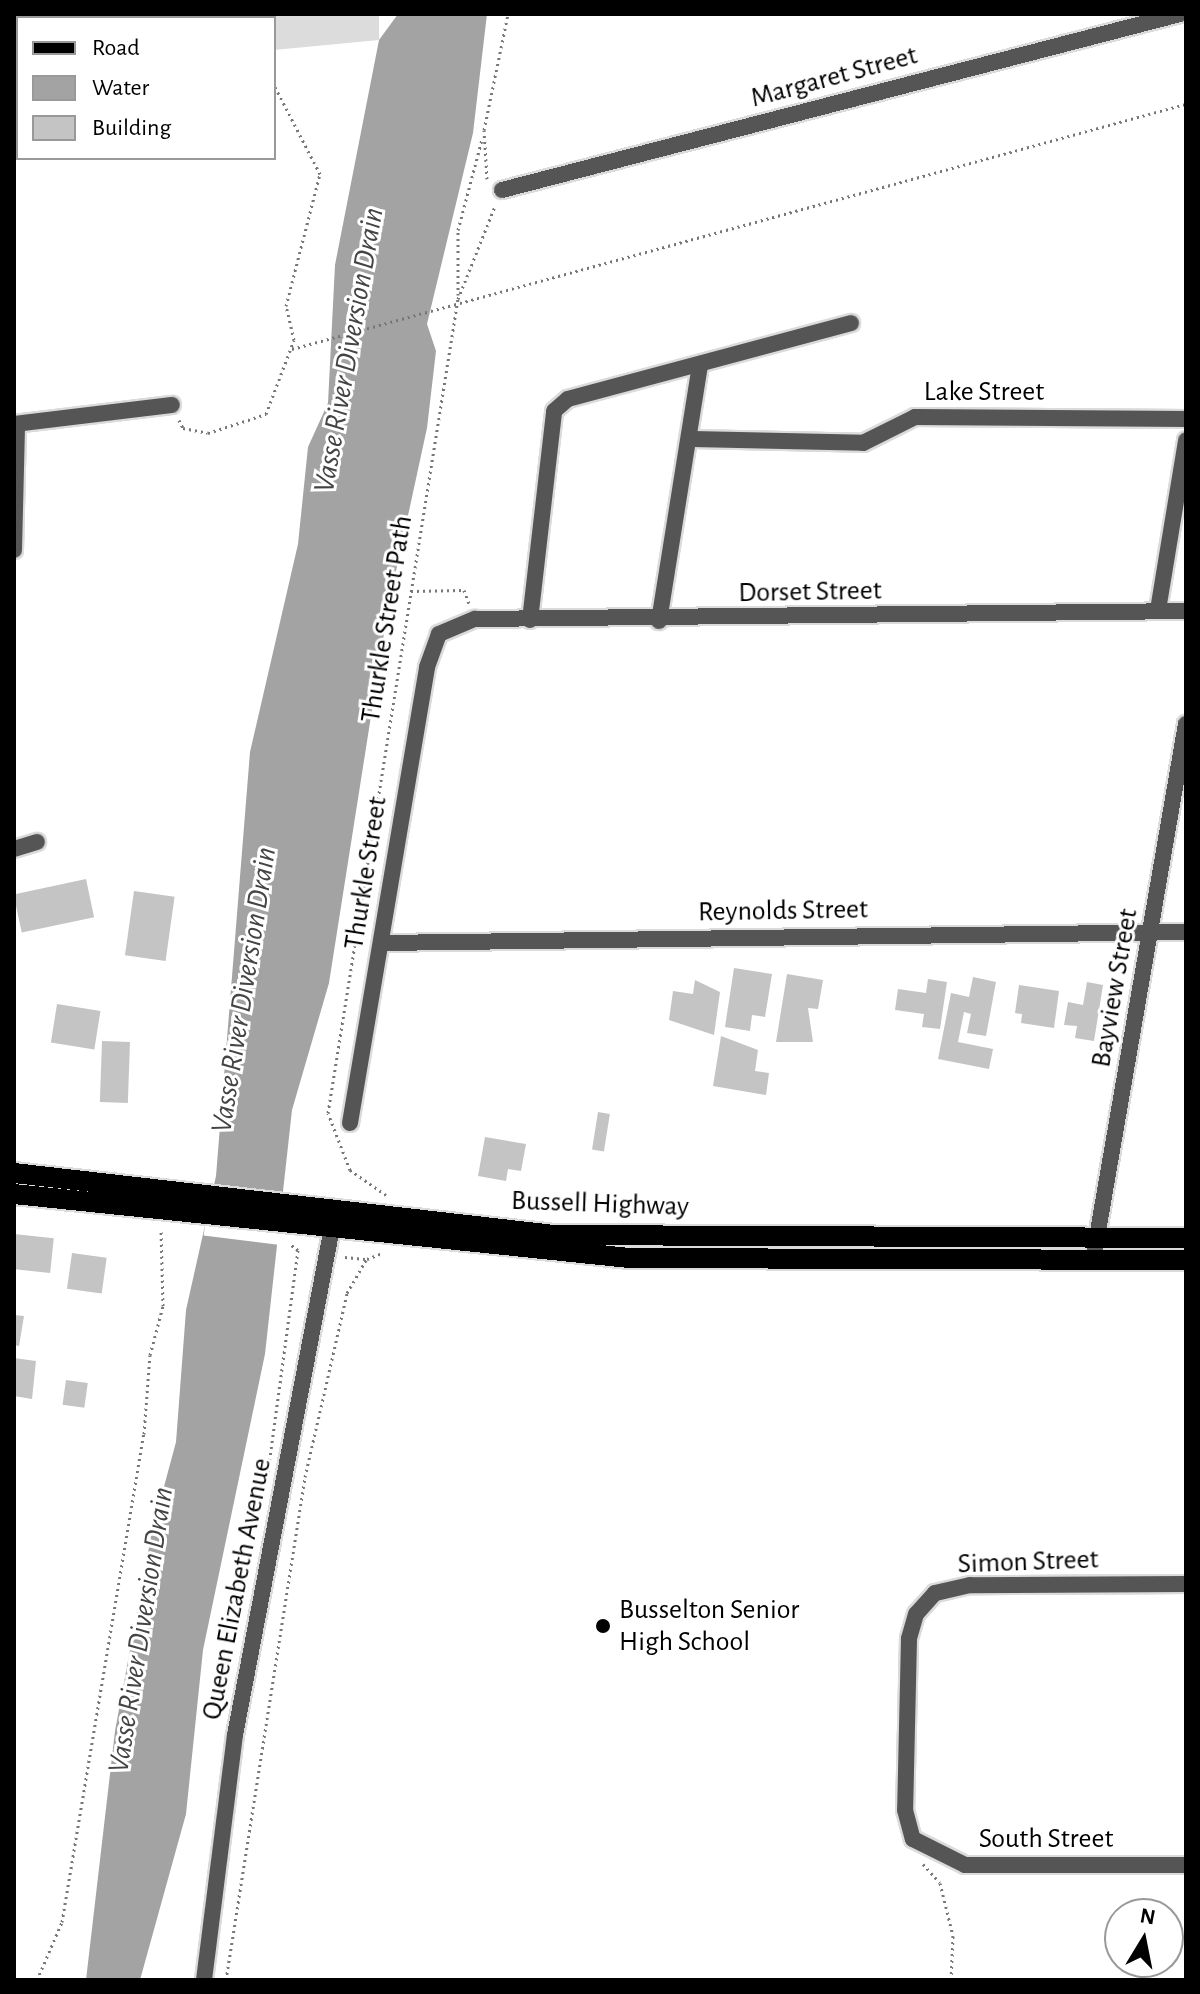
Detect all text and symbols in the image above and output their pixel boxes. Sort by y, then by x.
legend [16,16,276,160]
text: Road [92,36,140,60]
street label: Margaret Street [747,39,921,115]
text: Water [92,76,149,100]
text: Building [92,116,171,140]
water label: Vasse River Diversion Drain [306,205,392,495]
street label: Lake Street [924,375,1044,409]
street label: Thurkle Street Path [354,513,420,725]
street label: Dorset Street [738,574,882,610]
street label: Thurkle Street [337,794,395,952]
water label: Vasse River Diversion Drain [204,845,284,1135]
street label: Reynolds Street [698,893,868,929]
street label: Bayview Street [1085,906,1145,1070]
street label: Bussell Highway [510,1184,690,1224]
street label: Queen Elizabeth Avenue [195,1455,279,1723]
water label: Vasse River Diversion Drain [101,1485,181,1775]
street label: Simon Street [957,1543,1099,1581]
place label: Busselton Senior High School [619,1593,799,1659]
marker: Busselton Senior High School [594,1617,612,1635]
street label: South Street [979,1822,1113,1856]
north arrow [1104,1898,1184,1978]
text: N [1138,1904,1157,1928]

